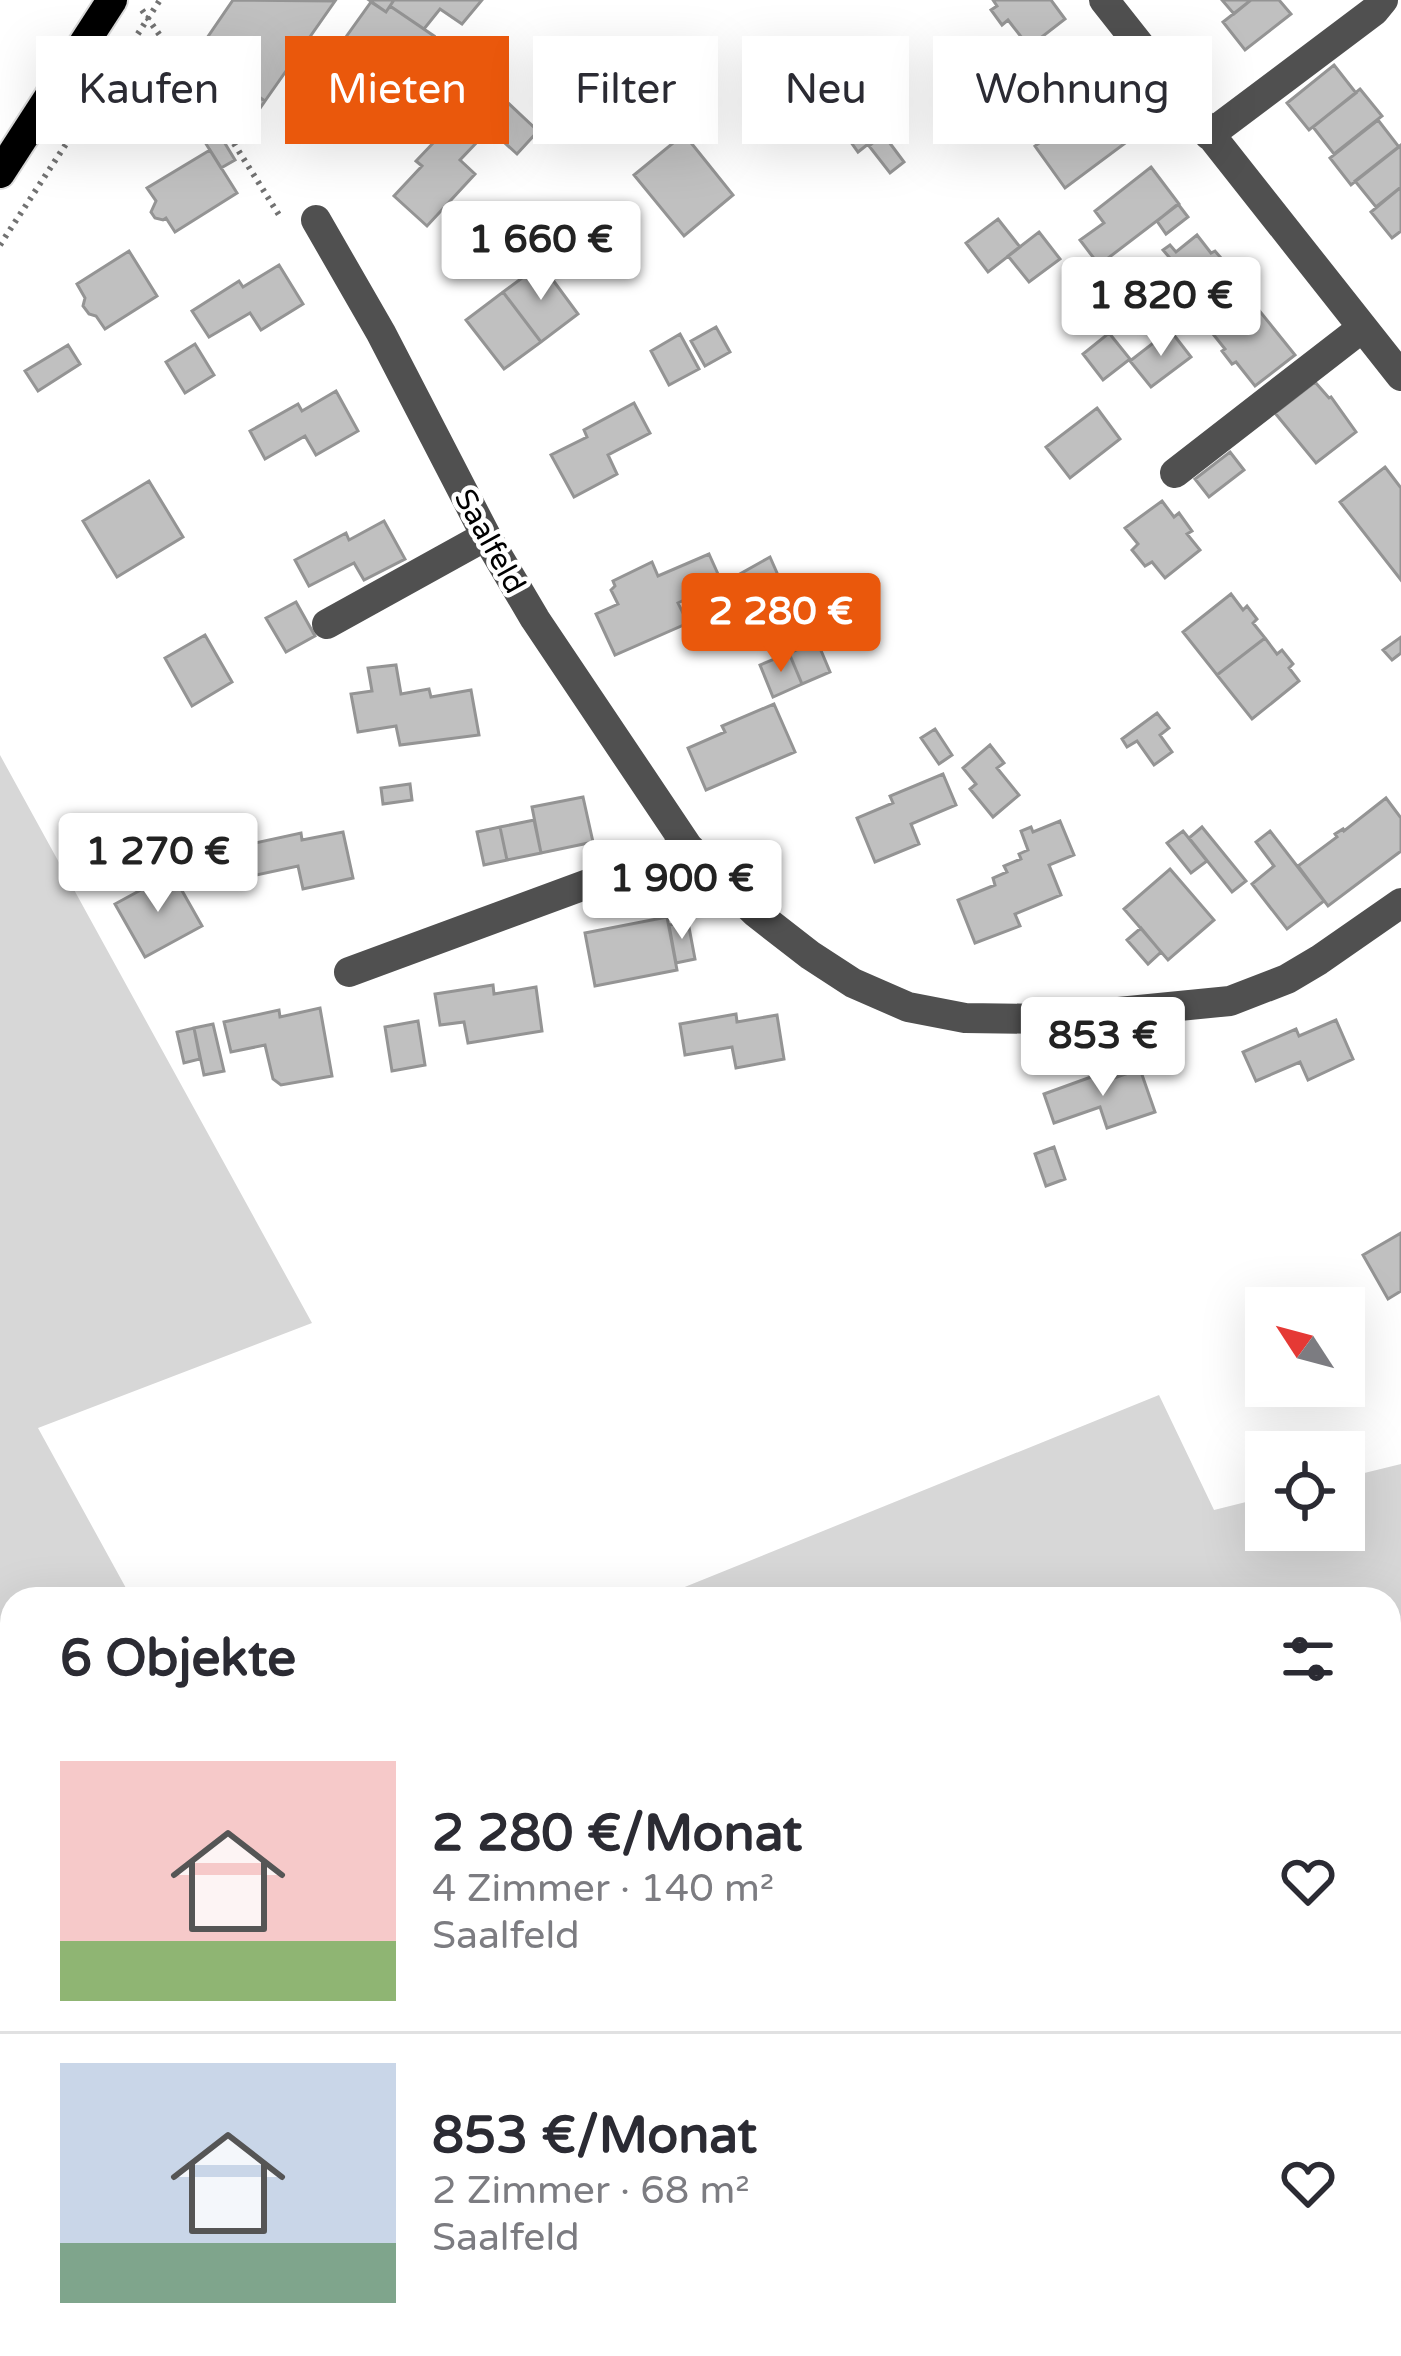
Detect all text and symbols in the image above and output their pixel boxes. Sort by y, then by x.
chip: Kaufen [36,36,261,144]
chip: Mieten [285,36,509,144]
chip: Filter [533,36,718,144]
chip: Neu [742,36,909,144]
chip: Wohnung [933,36,1212,144]
pin: 1 660 € [430,201,652,303]
text: 1 660 € [469,216,613,263]
pin: 1 820 € [1050,257,1272,359]
text: 1 820 € [1089,272,1233,319]
street label: Saalfeld [446,483,533,600]
pin: 2 280 € [670,573,892,675]
text: 2 280 € [709,588,853,635]
pin: 1 270 € [47,813,269,915]
text: 1 270 € [86,828,230,875]
pin: 1 900 € [571,840,793,942]
text: 1 900 € [610,855,754,902]
pin: 853 € [1019,997,1187,1099]
text: 853 € [1048,1012,1158,1059]
north arrow [1245,1287,1365,1407]
map controls [1245,1287,1365,1551]
button: locate [1245,1431,1365,1551]
icon: filters [1275,1626,1341,1692]
text: 6 Objekte [60,1628,296,1690]
text: 2 280 €/Monat [432,1803,802,1865]
icon: home [156,1809,300,1953]
icon: heart [1275,1848,1341,1914]
text: 4 Zimmer · 140 m² [432,1865,774,1912]
text: Saalfeld [432,1912,580,1959]
text: 853 €/Monat [432,2105,757,2167]
icon: home [156,2111,300,2255]
icon: heart [1275,2150,1341,2216]
text: 2 Zimmer · 68 m² [432,2167,750,2214]
text: Saalfeld [432,2214,580,2261]

